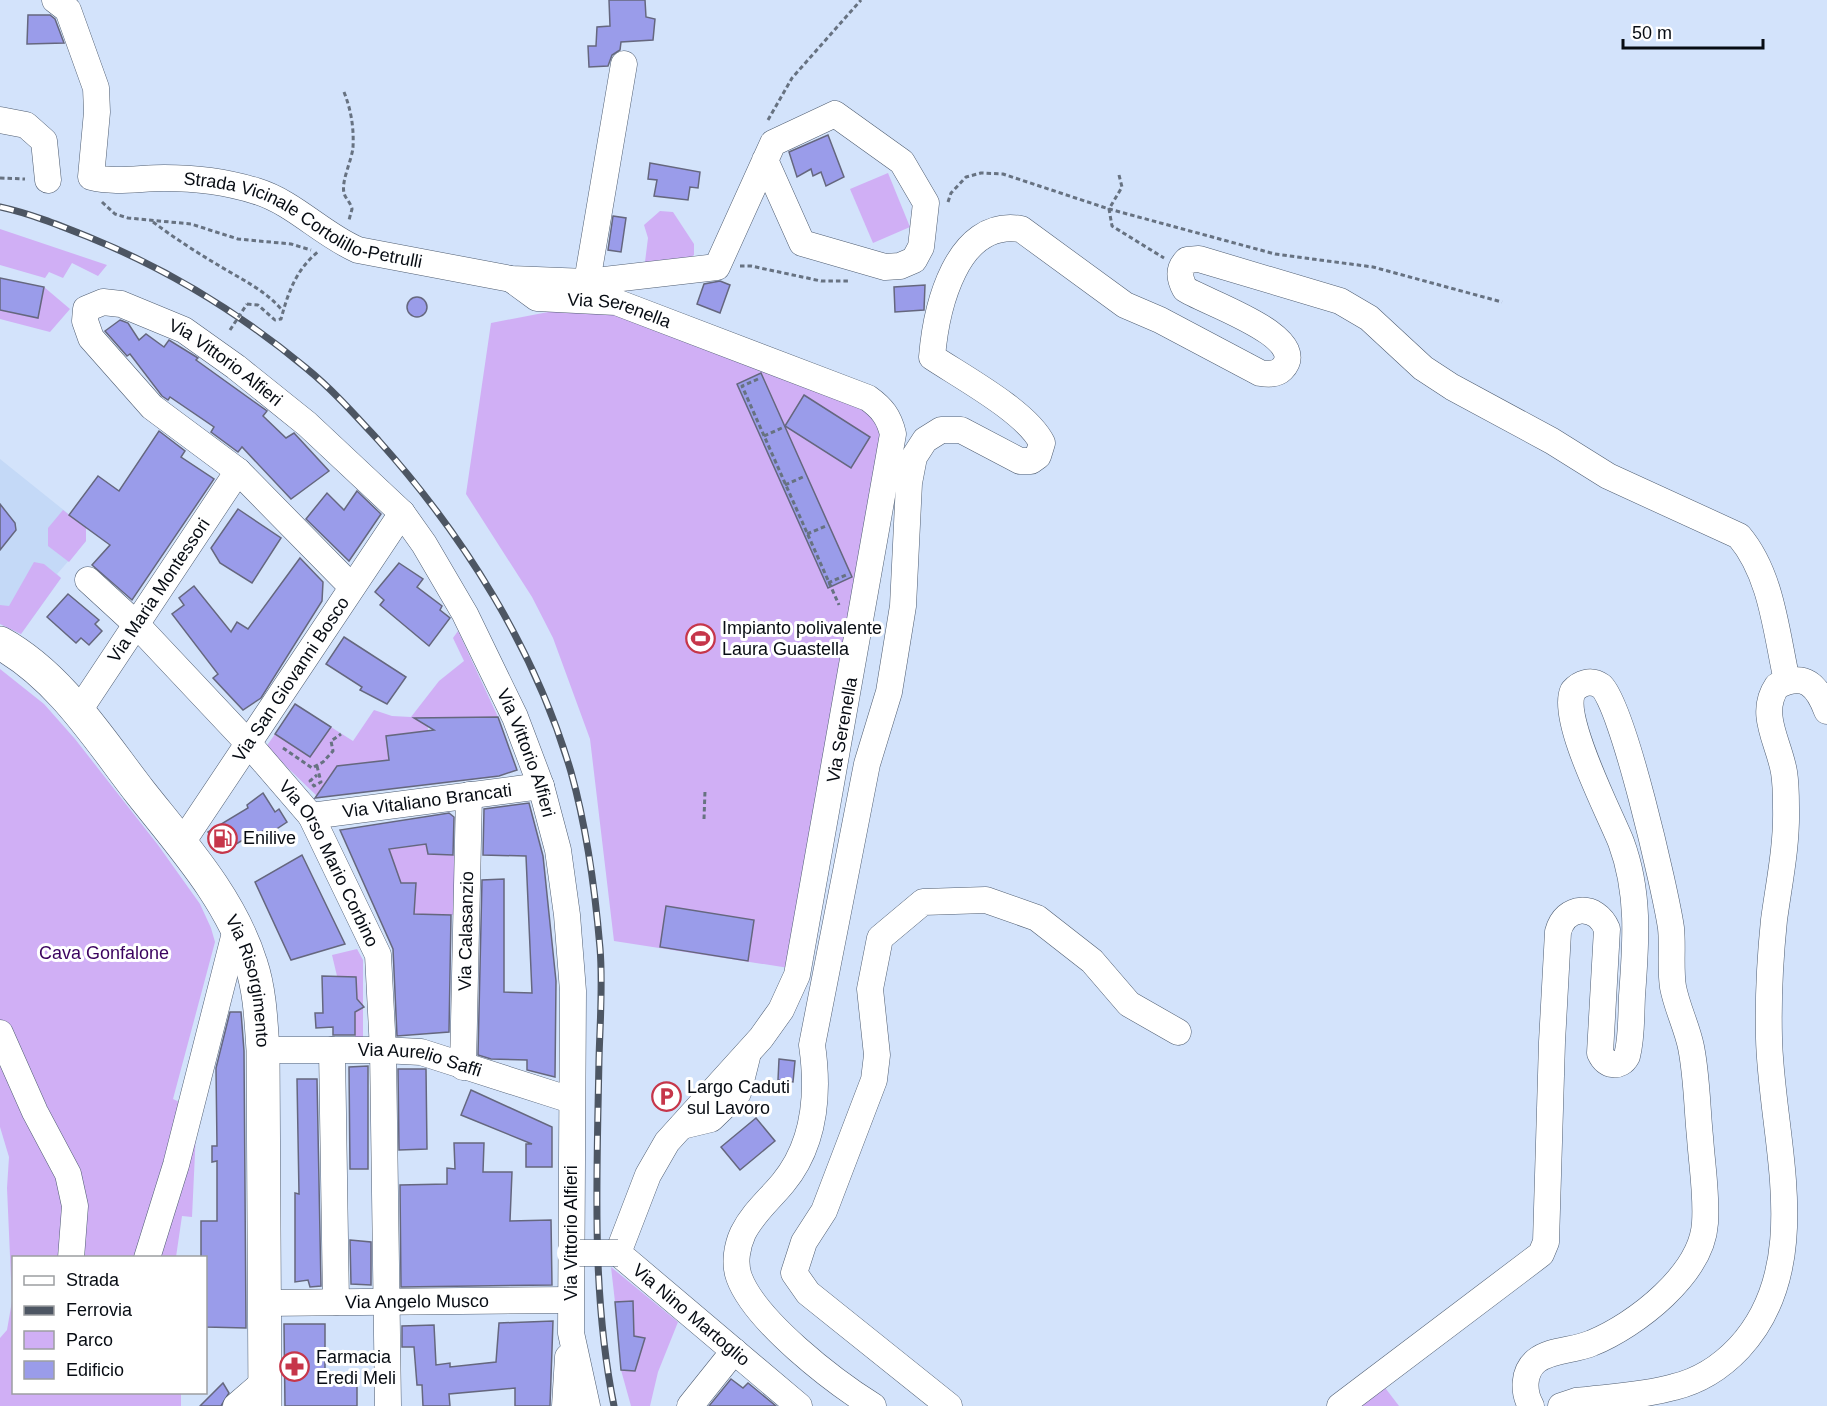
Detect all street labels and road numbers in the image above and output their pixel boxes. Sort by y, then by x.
street label: Strada Vicinale Cortolillo-Petrulli [183,169,424,272]
street label: Via Serenella [567,290,675,332]
street label: Via Vittorio Alfieri [166,315,286,410]
street label: Via Maria Montessori [104,515,214,666]
street label: Via San Giovanni Bosco [229,593,353,766]
street label: Via Serenella [823,675,861,784]
street label: Via Vittorio Alfieri [493,686,559,819]
street label: Via Orso Mario Corbino [275,776,383,950]
street label: Via Vitaliano Brancati [341,780,513,822]
street label: Via Calasanzio [455,871,477,991]
street label: Via Risorgimento [222,911,273,1048]
street label: Via Aurelio Saffi [358,1040,484,1081]
street label: Via Vittorio Alfieri [561,1165,581,1301]
street label: Via Nino Martoglio [629,1260,754,1370]
street label: Via Angelo Musco [345,1291,489,1312]

